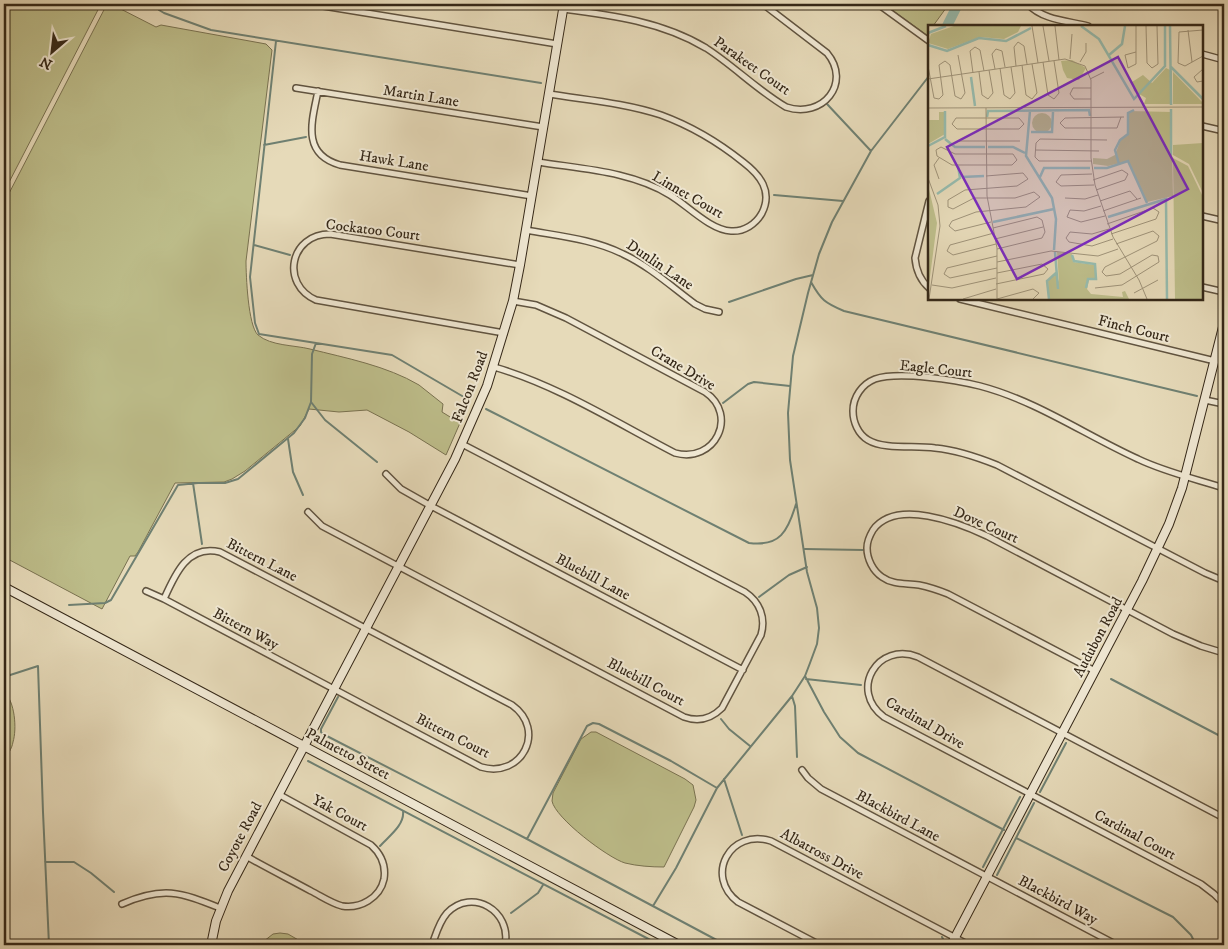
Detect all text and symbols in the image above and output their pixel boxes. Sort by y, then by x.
inset map [928,25,1203,300]
north arrow [28,28,78,78]
street label: Parakeet Court [710,32,794,100]
text: N [37,52,56,73]
street label: Martin Lane [382,81,460,111]
street label: Hawk Lane [358,146,430,176]
street label: Linnet Court [649,167,727,223]
street label: Cockatoo Court [325,215,422,245]
street label: Dunlin Lane [623,236,697,294]
street label: Finch Court [1096,311,1172,347]
street label: Crane Drive [647,341,719,395]
street label: Falcon Road [448,348,493,426]
street label: Eagle Court [899,356,974,382]
street label: Dove Court [950,502,1022,548]
street label: Bittern Lane [223,534,301,586]
street label: Bluebill Lane [553,549,633,605]
street label: Audubon Road [1069,593,1127,680]
street label: Bittern Way [210,604,283,655]
street label: Bluebill Court [604,654,688,711]
street label: Cardinal Drive [882,693,968,753]
street label: Bittern Court [413,709,493,763]
street label: Palmetto Street [303,724,394,784]
street label: Blackbird Lane [853,786,943,846]
street label: Yak Court [309,790,371,836]
street label: Coyote Road [214,798,267,875]
street label: Cardinal Court [1091,805,1179,865]
street label: Albatross Drive [777,824,867,884]
street label: Blackbird Way [1015,871,1102,929]

